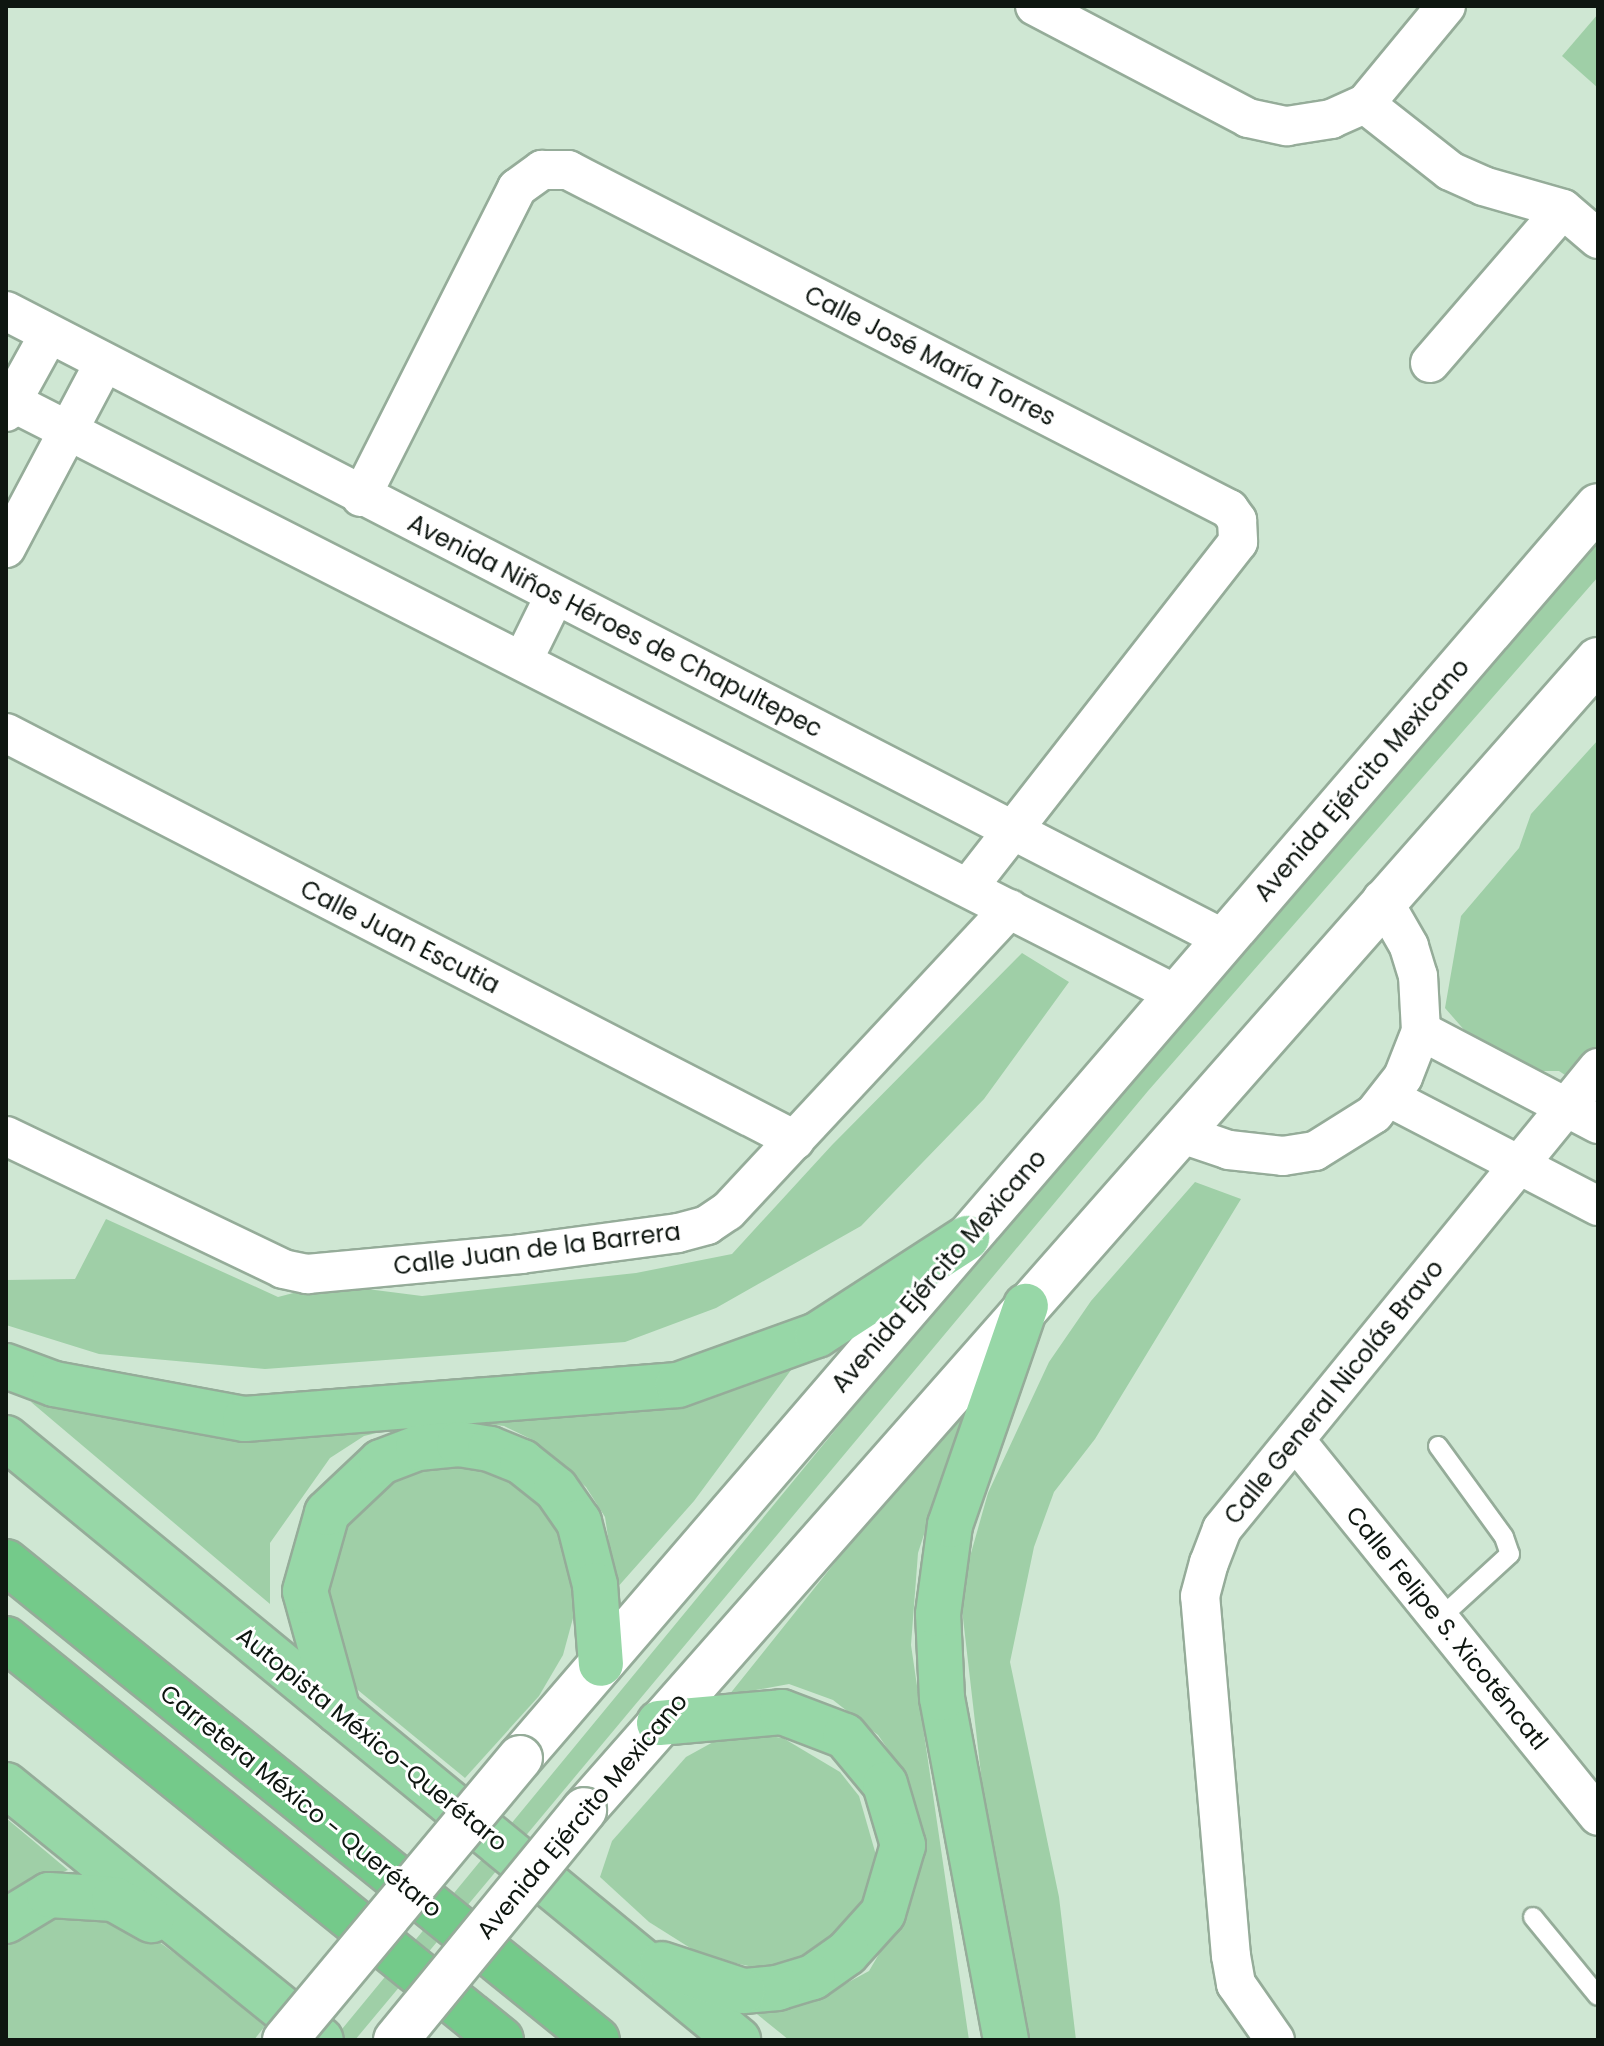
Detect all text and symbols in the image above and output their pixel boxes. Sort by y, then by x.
street label: Calle José María Torres [800,280,1060,432]
street label: Avenida Niños Héroes de Chapultepec [403,509,827,743]
street label: Avenida Ejército Mexicano [1249,653,1475,907]
street label: Calle Juan Escutia [296,874,504,1000]
street label: Avenida Ejército Mexicano [826,1144,1052,1398]
street label: Calle Juan de la Barrera [392,1217,682,1281]
street label: Calle General Nicolás Bravo [1218,1254,1450,1530]
street label: Calle Felipe S. Xicoténcatl [1340,1500,1554,1756]
street label: Autopista México-Querétaro [231,1621,513,1857]
street label: Carretera México - Querétaro [154,1678,448,1924]
street label: Avenida Ejército Mexicano [471,1687,693,1945]

